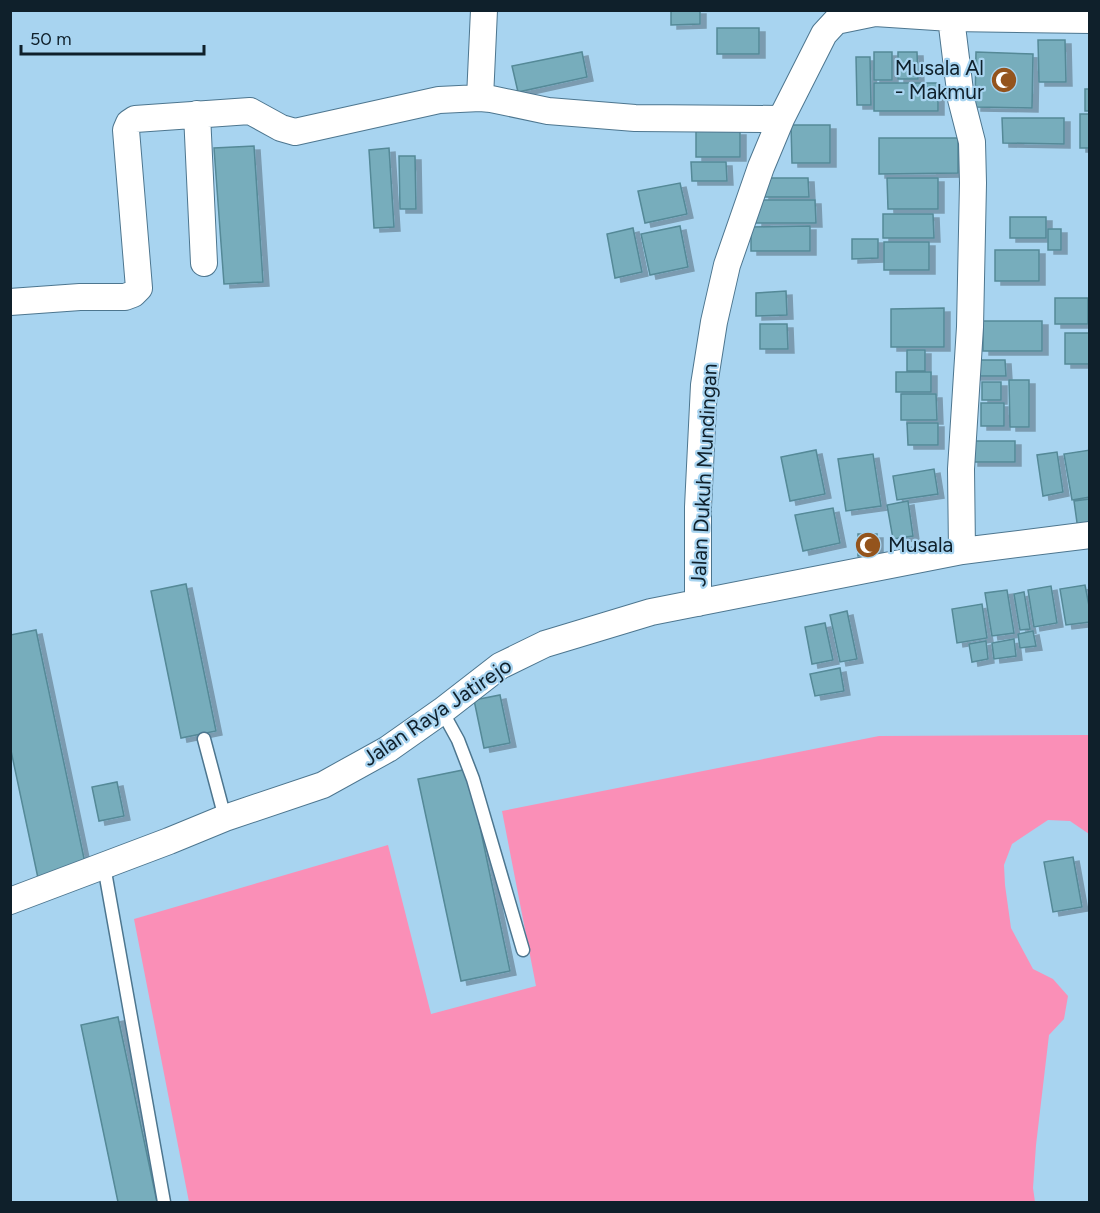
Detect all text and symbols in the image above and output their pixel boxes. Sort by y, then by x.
scale bar [21,18,204,56]
text: 50 m [30,28,72,50]
place label: Musala Al - Makmur [895,55,984,104]
mosque icon: Musala Al - Makmur [989,65,1019,95]
street label: Jalan Dukuh Mundingan [685,363,722,587]
mosque icon: Musala [853,530,883,560]
place label: Musala [888,532,953,557]
street label: Jalan Raya Jatirejo [357,652,516,771]

